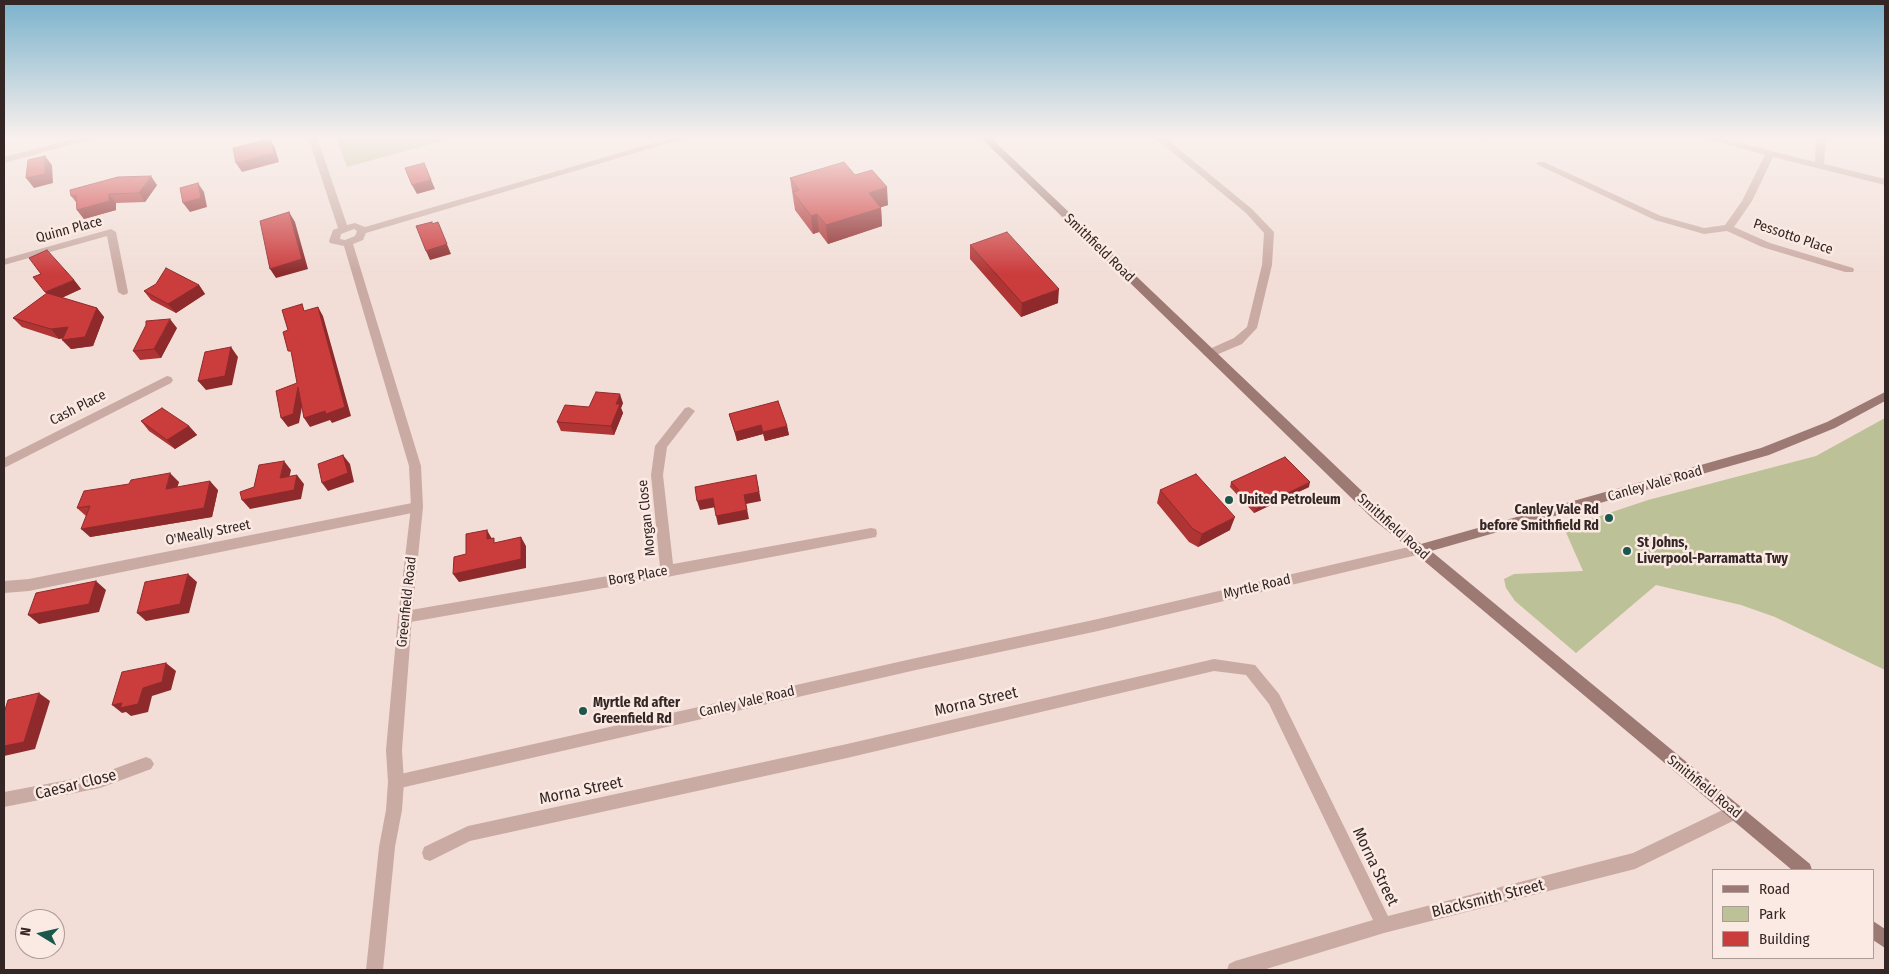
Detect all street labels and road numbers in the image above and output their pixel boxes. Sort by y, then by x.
street label: Smithfield Road [1060,210,1138,286]
street label: Quinn Place [34,213,104,247]
street label: Pessotto Place [1751,216,1835,258]
street label: Cash Place [47,387,109,429]
street label: Canley Vale Road [1606,463,1704,505]
street label: Morgan Close [635,479,659,557]
street label: Smithfield Road [1354,490,1432,564]
street label: O'Meally Street [164,517,252,549]
street label: Greenfield Road [394,556,420,648]
street label: Borg Place [607,563,669,589]
street label: Myrtle Road [1222,571,1292,603]
street label: Canley Vale Road [698,683,796,721]
street label: Morna Street [933,683,1019,721]
street label: Smithfield Road [1663,752,1745,822]
street label: Caesar Close [33,766,119,804]
street label: Morna Street [538,773,624,809]
street label: Morna Street [1348,825,1402,909]
street label: Blacksmith Street [1430,876,1546,922]

